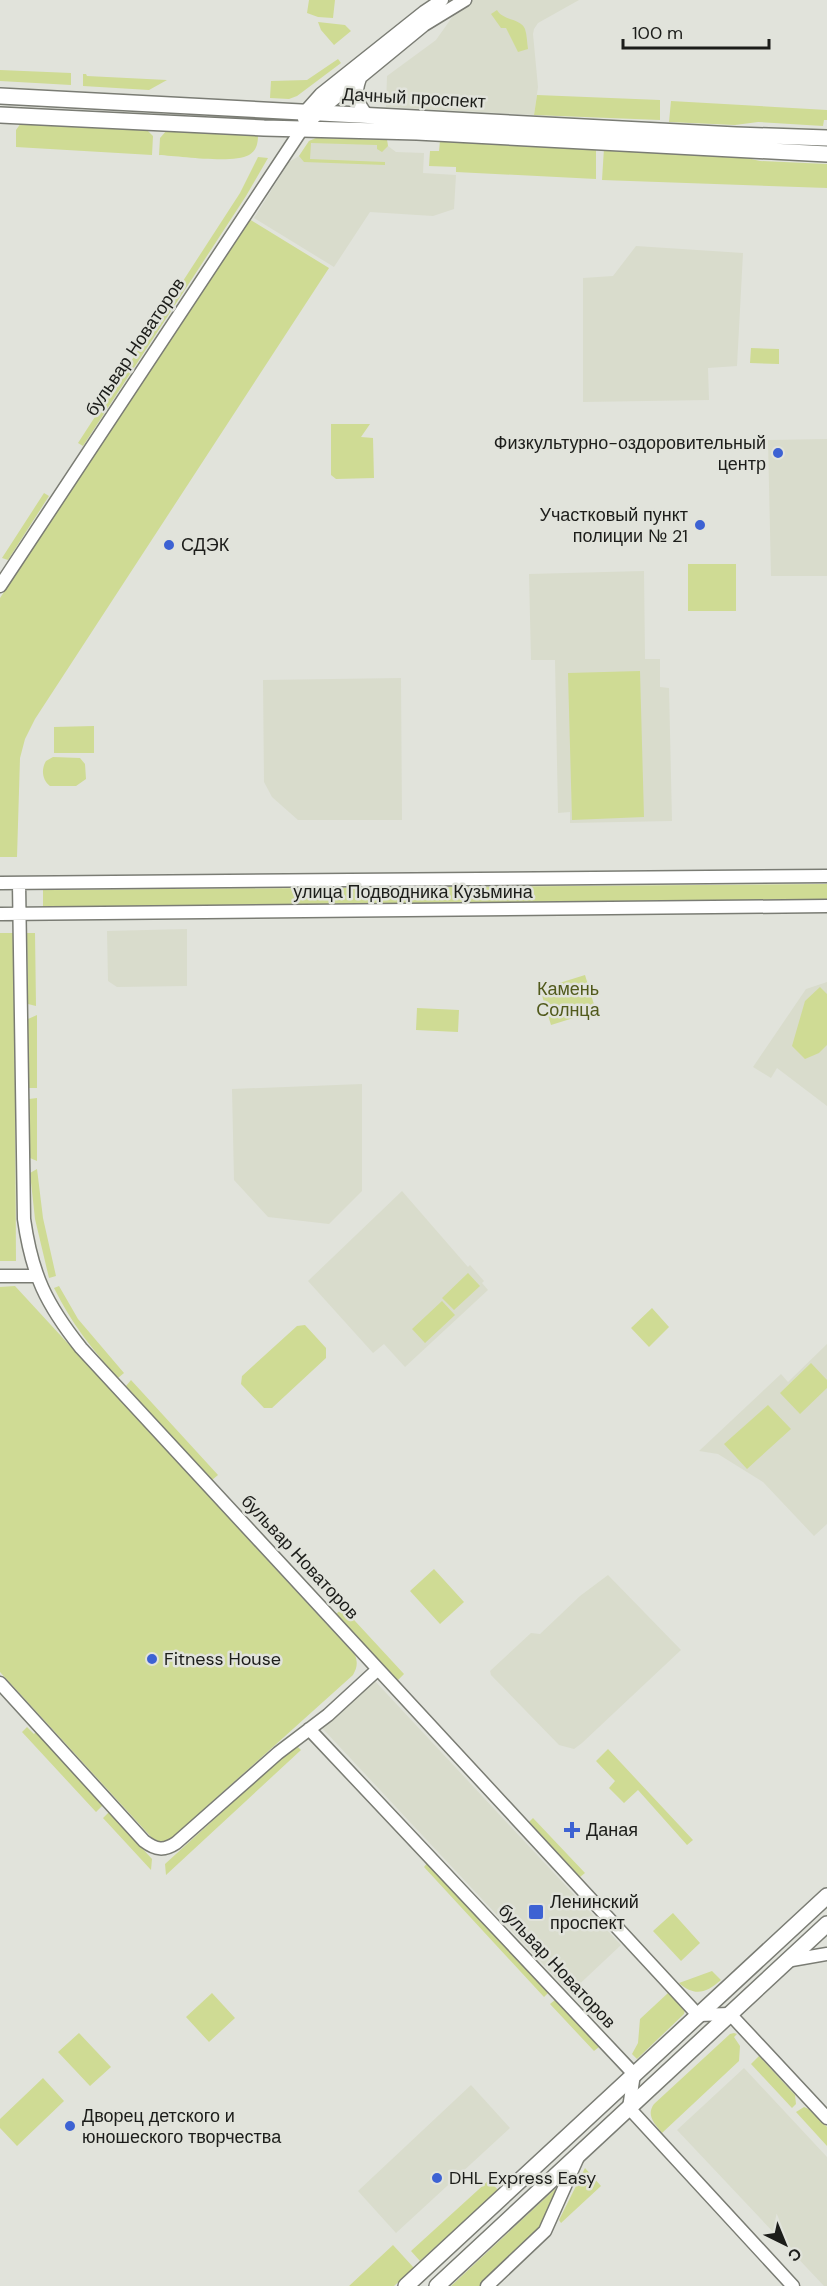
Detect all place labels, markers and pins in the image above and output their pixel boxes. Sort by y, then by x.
place label: Физкультурно-оздоровительный центр [494,431,766,476]
marker: Физкультурно-оздоровительный центр [771,446,785,460]
place label: Участковый пункт полиции № 21 [539,503,688,548]
marker: Участковый пункт полиции № 21 [693,518,707,532]
place label: СДЭК [181,533,230,557]
marker: СДЭК [162,538,176,552]
place label: Fitness House [164,1647,281,1671]
marker: Fitness House [145,1652,159,1666]
place label: Даная [586,1818,638,1842]
marker: Даная [563,1821,581,1839]
place label: Ленинский проспект [550,1890,639,1935]
marker: Ленинский проспект [527,1903,545,1921]
place label: Дворец детского и юношеского творчества [82,2104,282,2149]
marker: Дворец детского и юношеского творчества [63,2119,77,2133]
place label: DHL Express Easy [449,2166,596,2190]
marker: DHL Express Easy [430,2171,444,2185]

